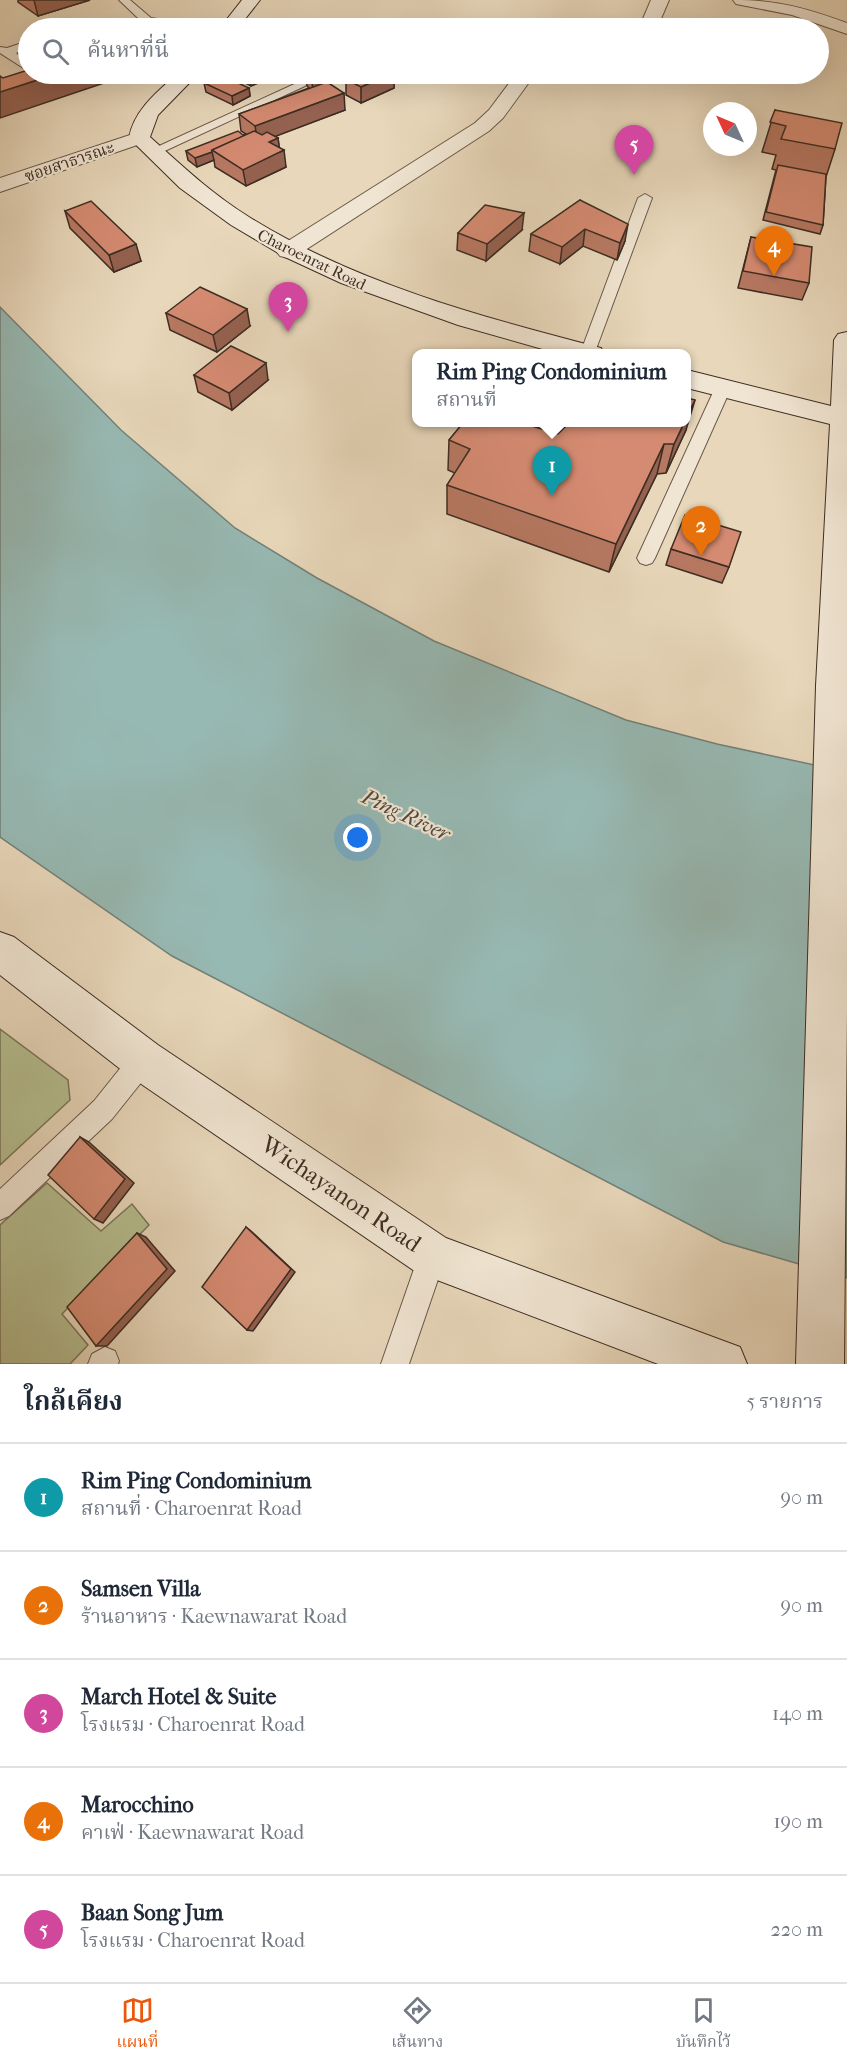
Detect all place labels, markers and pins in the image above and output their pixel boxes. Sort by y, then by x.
pin: 5 [614,126,654,175]
pin: 4 [754,226,794,276]
pin: 3 [268,282,308,332]
pin: 1 [532,446,572,496]
pin: 2 [682,506,720,556]

